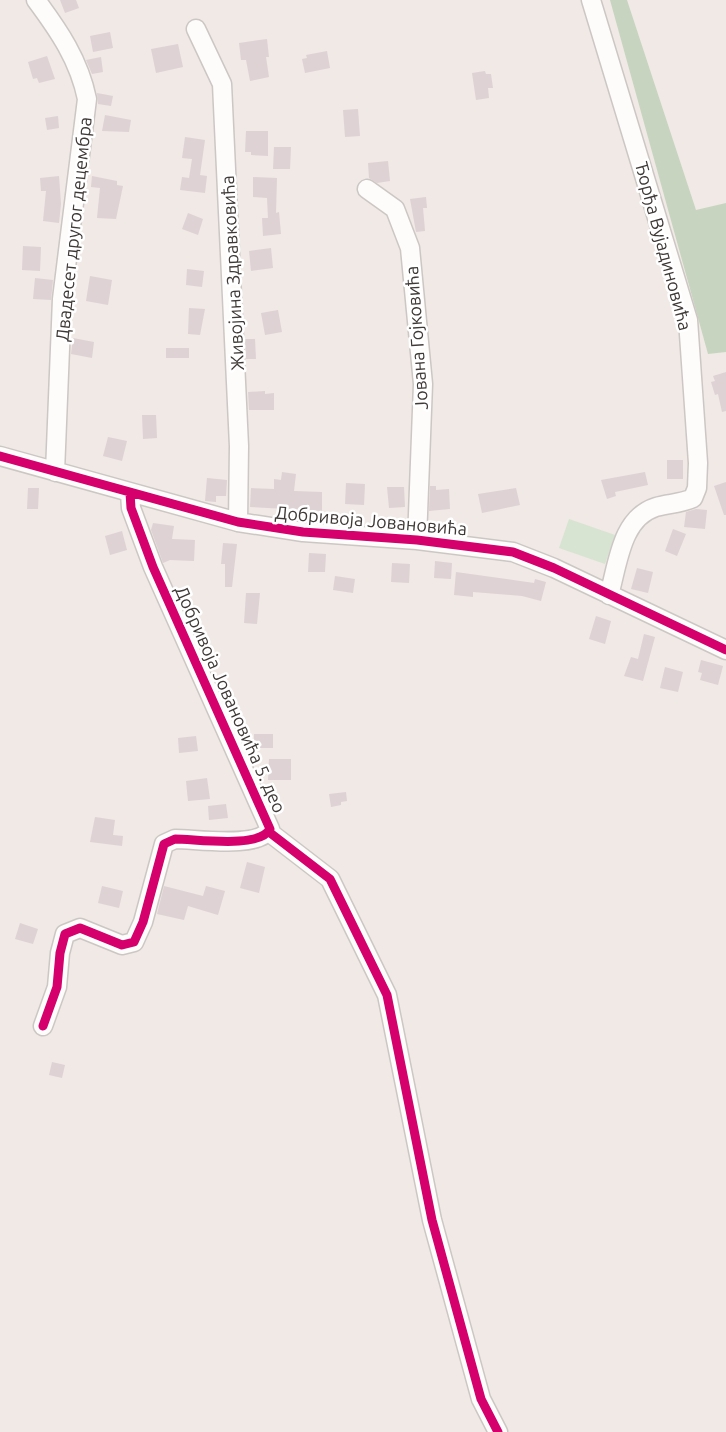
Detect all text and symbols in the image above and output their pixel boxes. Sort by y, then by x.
street label: Двадесет другог децембра [51,116,95,342]
street label: Ђорђа Вујадиновића [631,159,696,333]
street label: Живојина Здравковића [217,175,247,371]
street label: Јована Гојковића [401,265,431,411]
street label: Добривоја Јовановића [274,502,468,538]
street label: Добривоја Јовановића 5. део [172,582,290,816]

